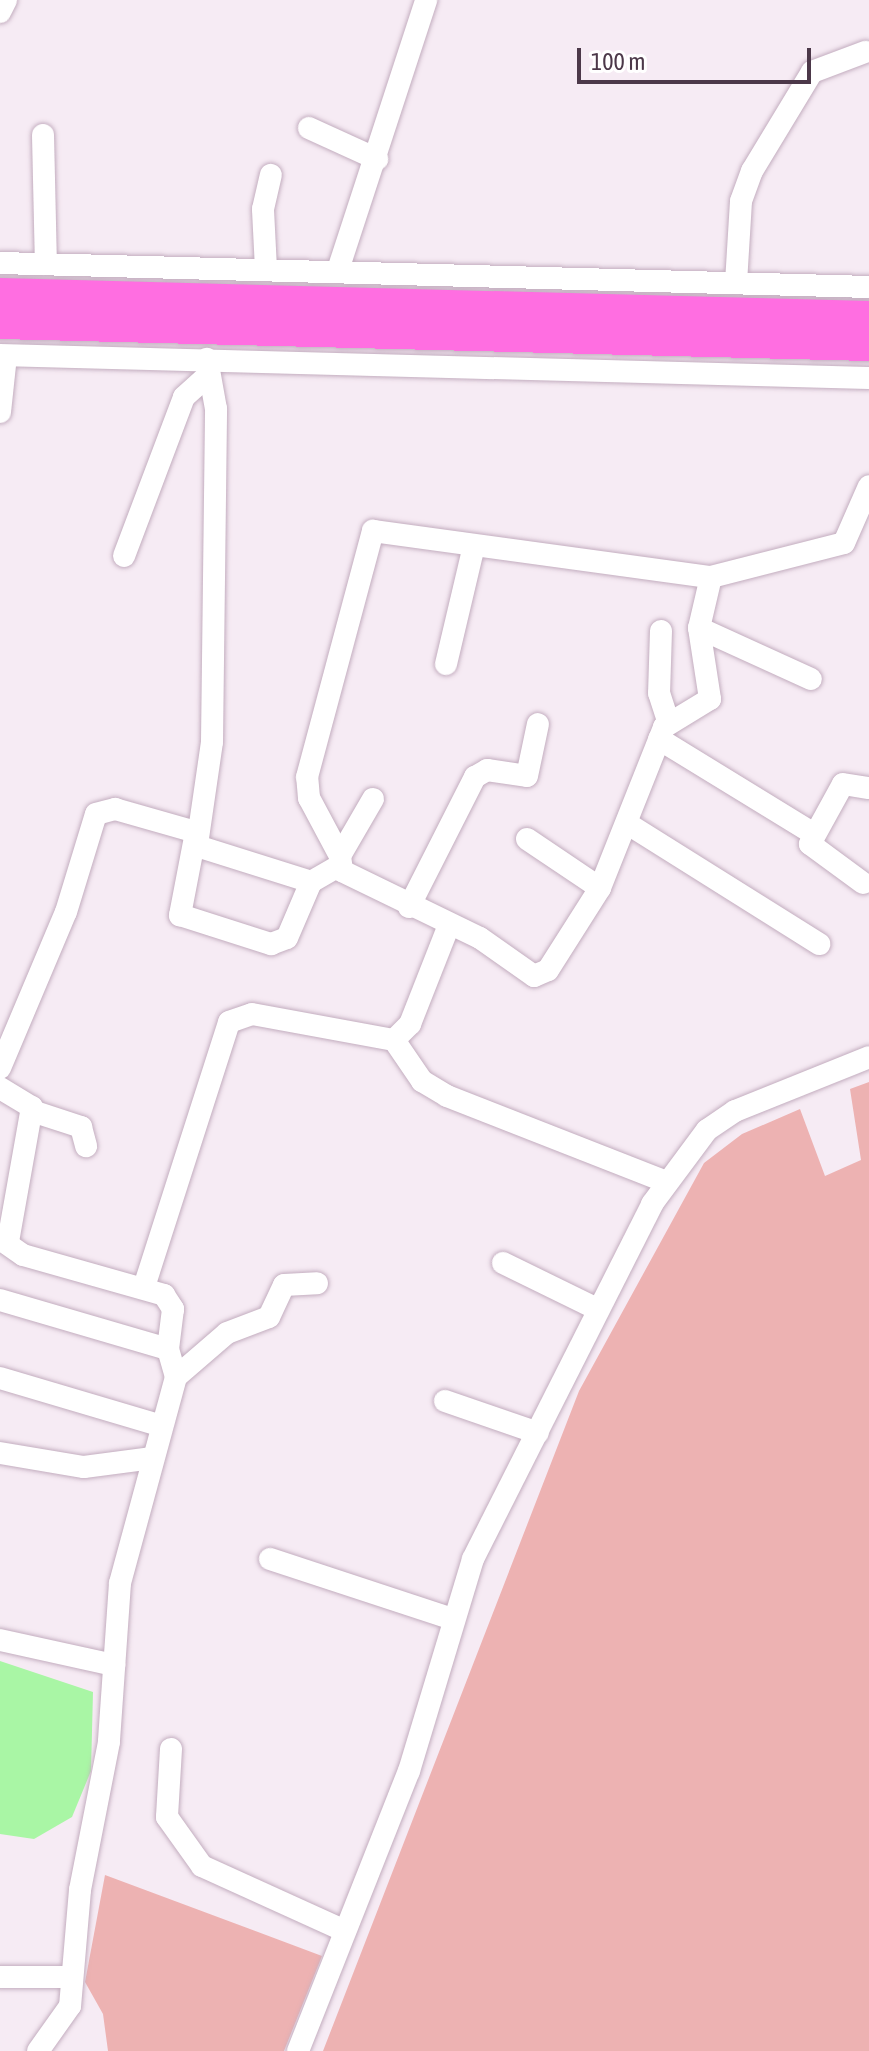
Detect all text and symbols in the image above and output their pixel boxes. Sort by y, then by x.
scale bar [581,32,815,82]
text: 100 m [591,48,645,75]

